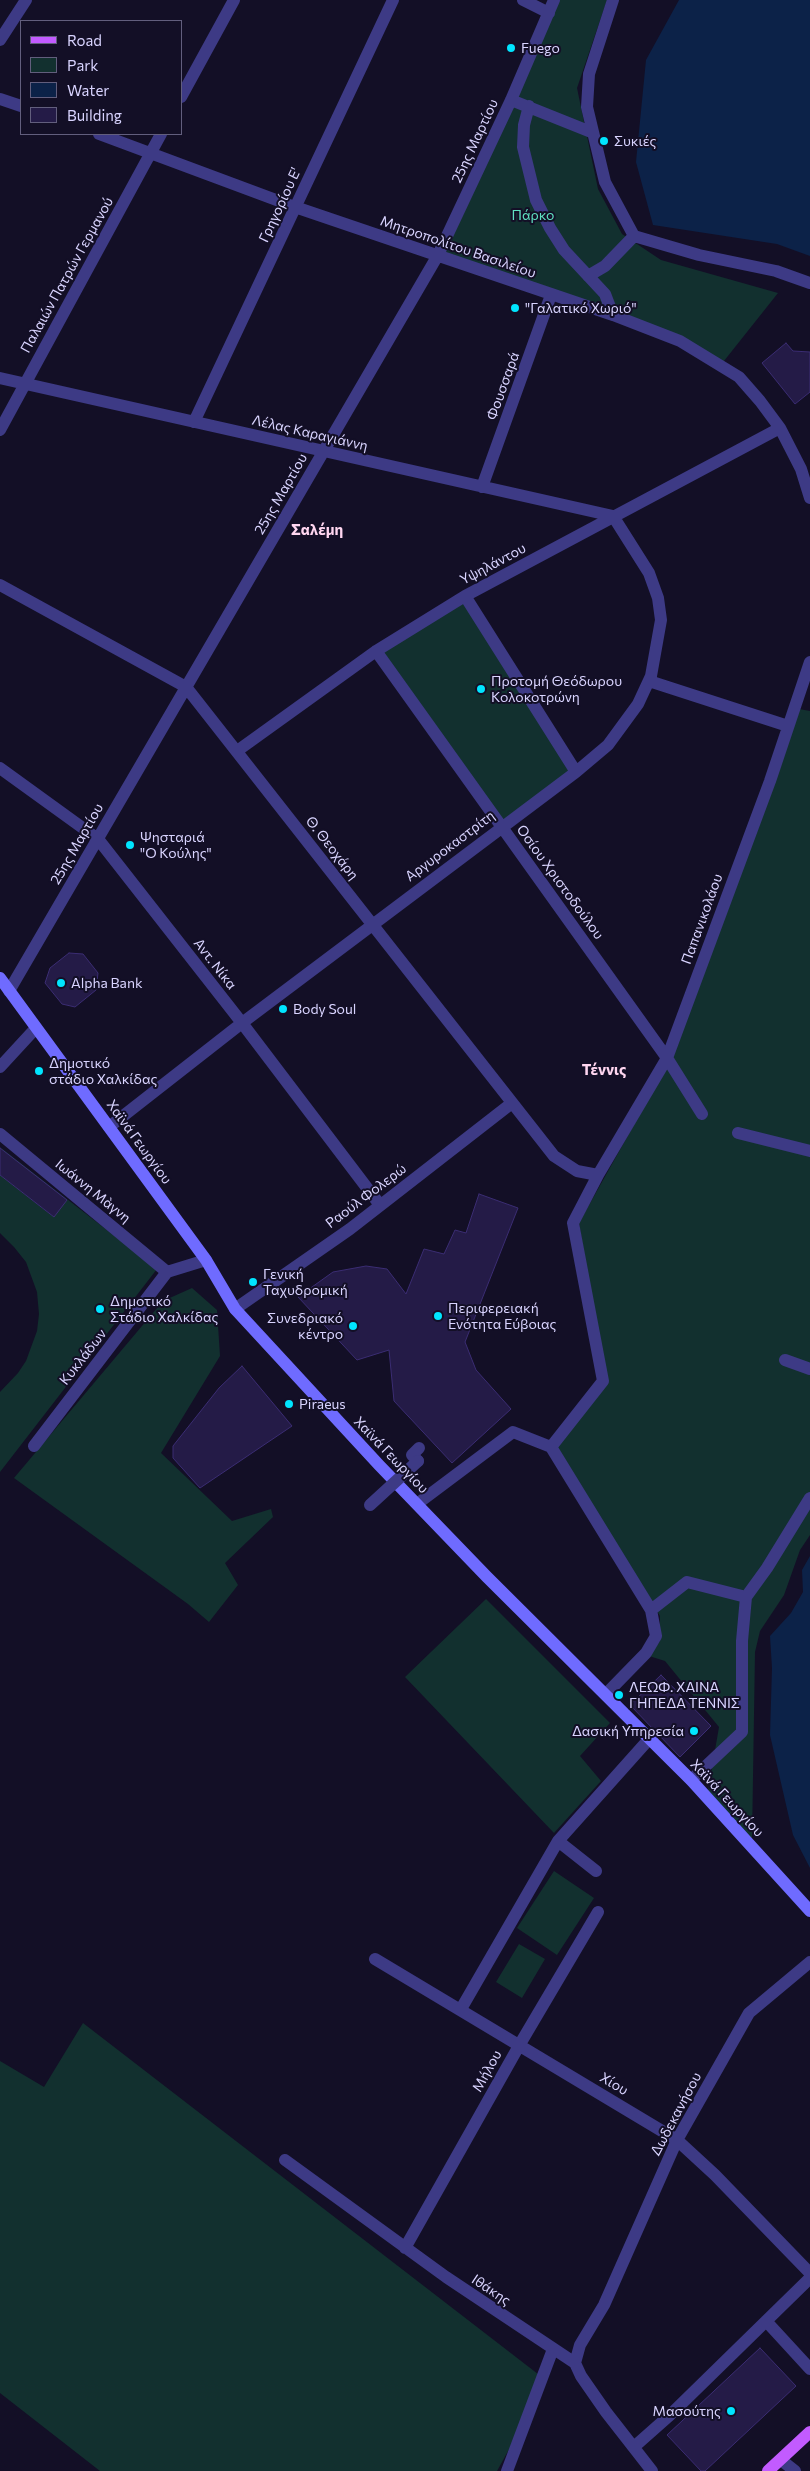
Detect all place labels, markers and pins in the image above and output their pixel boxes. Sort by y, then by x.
place label: Fuego [521,40,560,56]
marker: Fuego [505,42,517,54]
place label: Συκιές [614,133,657,149]
marker: Συκιές [598,135,610,147]
place label: "Γαλατικό Χωριό" [525,300,637,316]
marker: "Γαλατικό Χωριό" [509,302,521,314]
place label: Προτομή Θεόδωρου Κολοκοτρώνη [491,673,622,706]
marker: Προτομή Θεόδωρου Κολοκοτρώνη [475,683,487,695]
place label: Ψησταριά "Ο Κούλης" [140,829,212,862]
marker: Ψησταριά "Ο Κούλης" [124,839,136,851]
place label: Alpha Bank [71,975,142,991]
marker: Alpha Bank [55,977,67,989]
place label: Body Soul [293,1001,356,1017]
marker: Body Soul [277,1003,289,1015]
place label: Δημοτικό στάδιο Χαλκίδας [49,1055,157,1088]
marker: Δημοτικό στάδιο Χαλκίδας [33,1065,45,1077]
place label: Γενική Ταχυδρομική [263,1266,348,1298]
marker: Γενική Ταχυδρομική [247,1276,259,1288]
place label: Δημοτικό Στάδιο Χαλκίδας [110,1293,218,1325]
place label: Περιφερειακή Ενότητα Εύβοιας [448,1300,556,1332]
marker: Δημοτικό Στάδιο Χαλκίδας [94,1303,106,1315]
place label: Συνεδριακό κέντρο [267,1310,343,1342]
marker: Περιφερειακή Ενότητα Εύβοιας [432,1310,444,1322]
marker: Συνεδριακό κέντρο [347,1320,359,1332]
place label: Piraeus [299,1396,346,1412]
marker: Piraeus [283,1398,295,1410]
place label: ΛΕΩΦ. ΧΑΙΝΑ ΓΗΠΕΔΑ ΤΕΝΝΙΣ [629,1679,740,1711]
marker: ΛΕΩΦ. ΧΑΙΝΑ ΓΗΠΕΔΑ ΤΕΝΝΙΣ [613,1689,625,1701]
place label: Δασική Υπηρεσία [572,1723,684,1739]
marker: Δασική Υπηρεσία [688,1725,700,1737]
place label: Μασούτης [653,2403,721,2419]
marker: Μασούτης [725,2405,737,2417]

